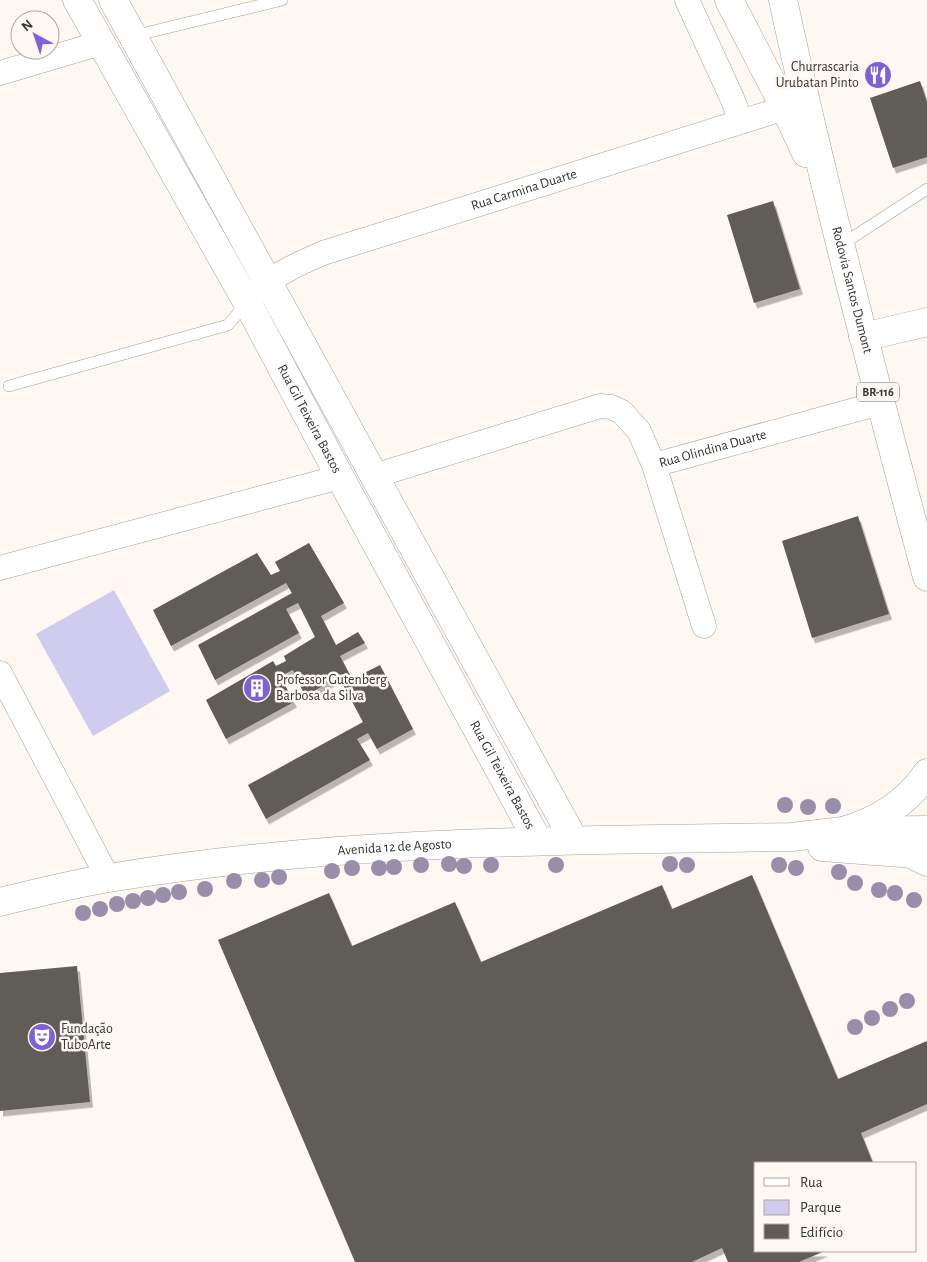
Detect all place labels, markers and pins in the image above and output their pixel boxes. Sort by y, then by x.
place label: Churrascaria Urubatan Pinto [776,60,860,90]
restaurant icon: Churrascaria Urubatan Pinto [863,60,893,90]
building icon: Professor Gutenberg Barbosa da Silva [242,673,272,703]
place label: Professor Gutenberg Barbosa da Silva [276,673,387,703]
theatre icon: Fundação TuboArte [27,1022,57,1052]
place label: Fundação TuboArte [61,1022,113,1052]

